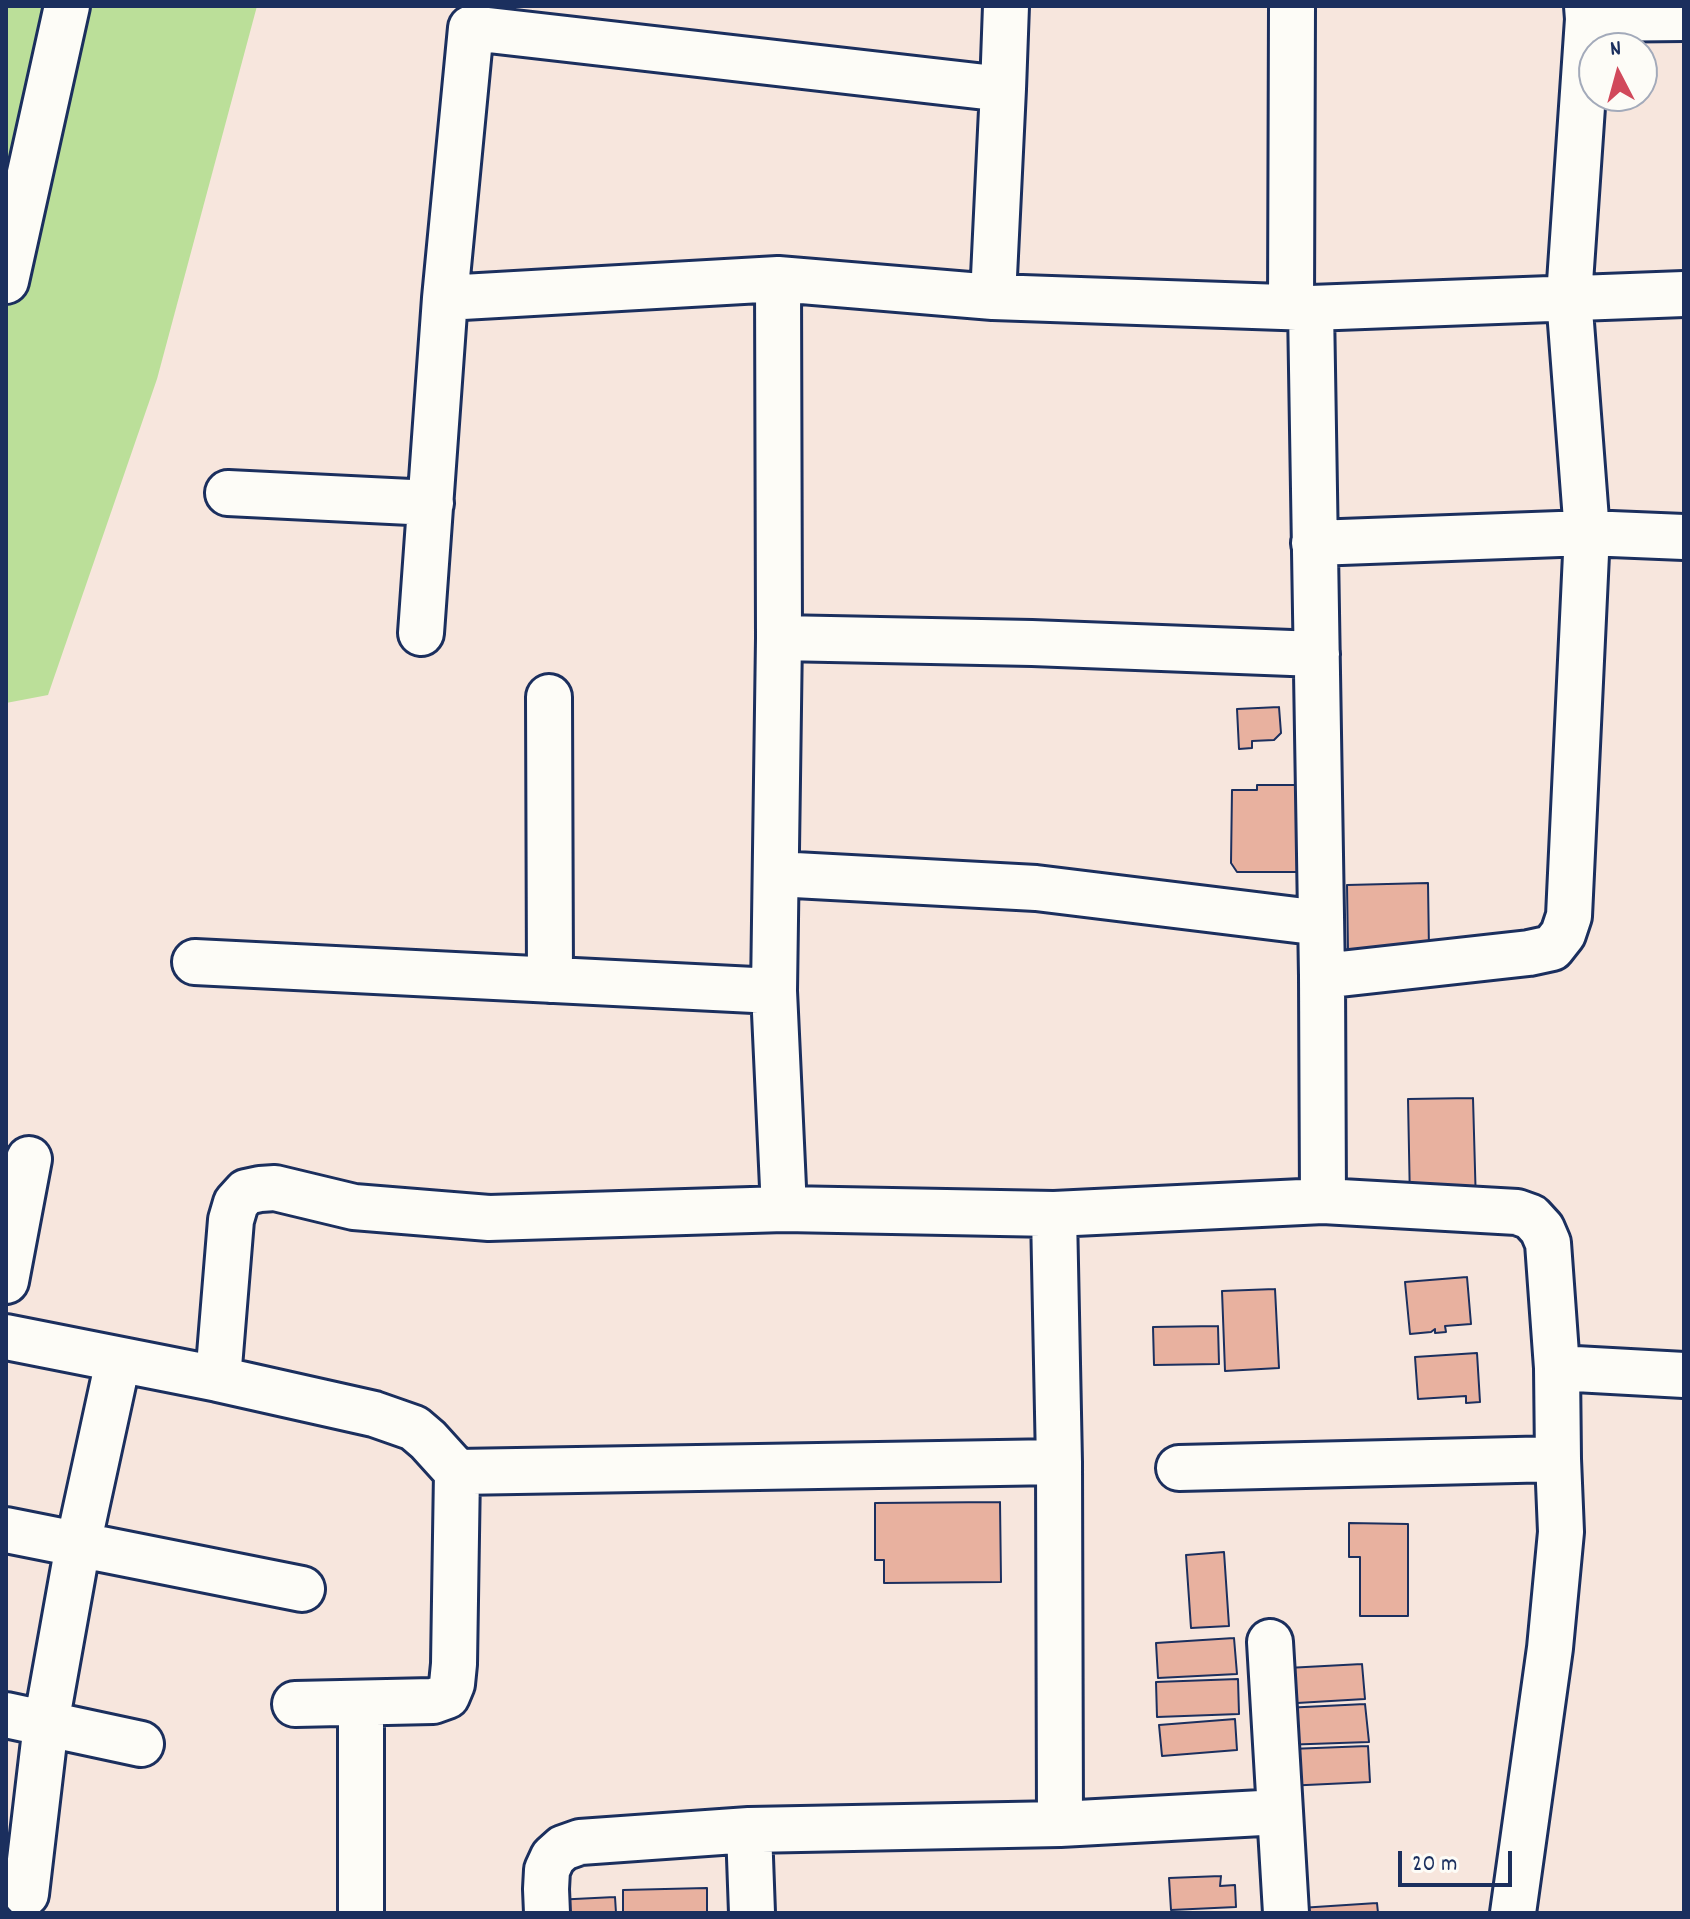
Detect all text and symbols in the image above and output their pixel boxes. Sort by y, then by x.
north arrow [1578,32,1658,112]
text: N [1609,34,1623,66]
scale bar [1402,1835,1516,1885]
text: 20 m [1412,1848,1458,1882]

